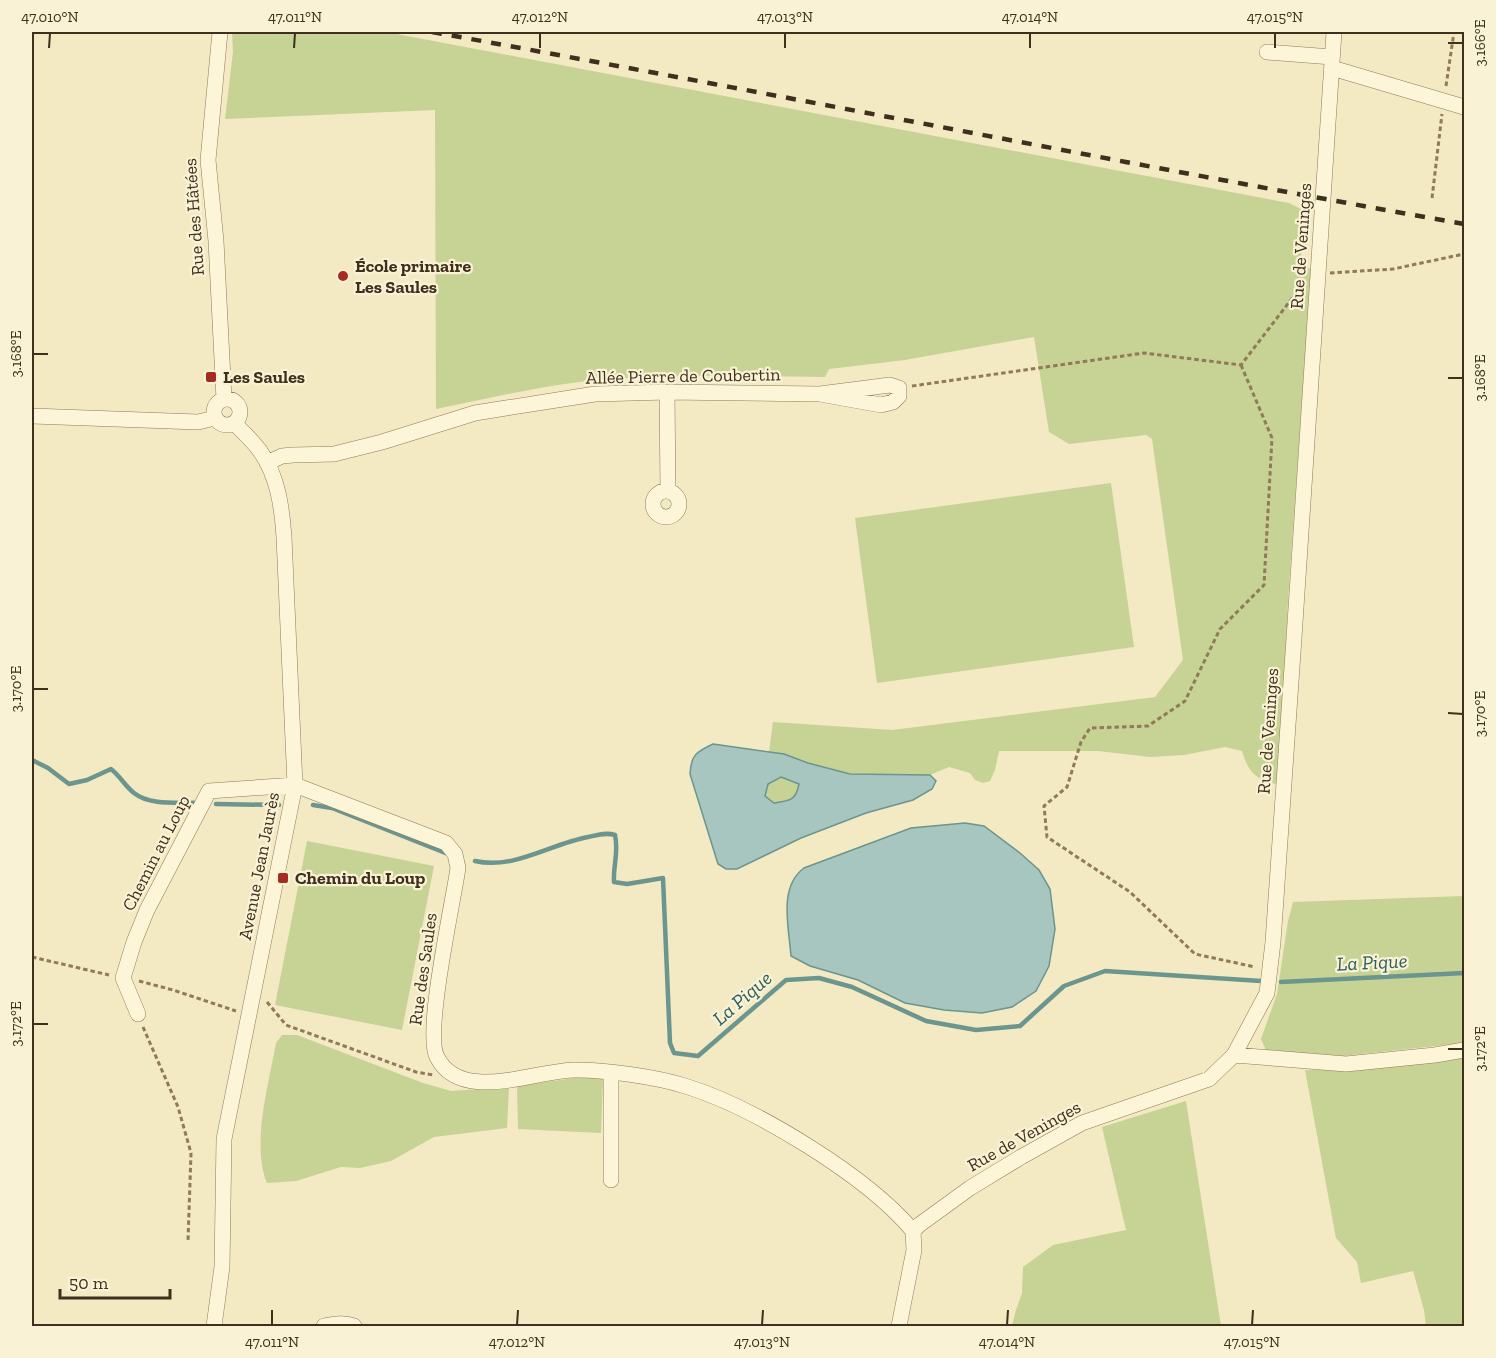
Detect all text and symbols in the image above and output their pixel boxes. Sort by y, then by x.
text: 47.010°N [21,8,79,26]
text: 47.011°N [268,8,322,26]
text: 47.012°N [512,8,568,26]
text: 47.013°N [757,8,813,26]
text: 47.014°N [1002,8,1058,26]
text: 47.015°N [1247,8,1303,26]
text: 3.166°E [1471,19,1489,66]
street label: Rue des Hâtées [179,157,209,276]
street label: Rue de Veninges [1286,182,1316,310]
place label: École primaire Les Saules [355,255,472,298]
marker: École primaire Les Saules [336,269,350,283]
text: 3.168°E [7,330,25,378]
text: 3.168°E [1471,354,1489,402]
street label: Allée Pierre de Coubertin [585,363,781,389]
place label: Les Saules [223,366,305,388]
marker: Les Saules [204,370,218,384]
text: 3.170°E [7,666,25,712]
street label: Rue de Veninges [1253,667,1283,795]
text: 3.170°E [1471,691,1489,737]
street label: Avenue Jean Jaurès [234,790,284,942]
street label: Chemin au Loup [117,791,195,915]
place label: Chemin du Loup [295,867,425,889]
marker: Chemin du Loup [276,871,290,885]
street label: Rue des Saules [404,911,442,1027]
water label: La Pique [1336,948,1408,976]
water label: La Pique [707,966,777,1030]
text: 3.172°E [7,1001,25,1047]
text: 3.172°E [1471,1026,1489,1072]
street label: Rue de Veninges [963,1096,1085,1176]
scale bar [60,1262,170,1300]
text: 50 m [69,1272,109,1294]
text: 47.011°N [245,1333,299,1351]
text: 47.012°N [489,1333,545,1351]
text: 47.013°N [734,1333,790,1351]
text: 47.014°N [979,1333,1035,1351]
text: 47.015°N [1224,1333,1280,1351]

